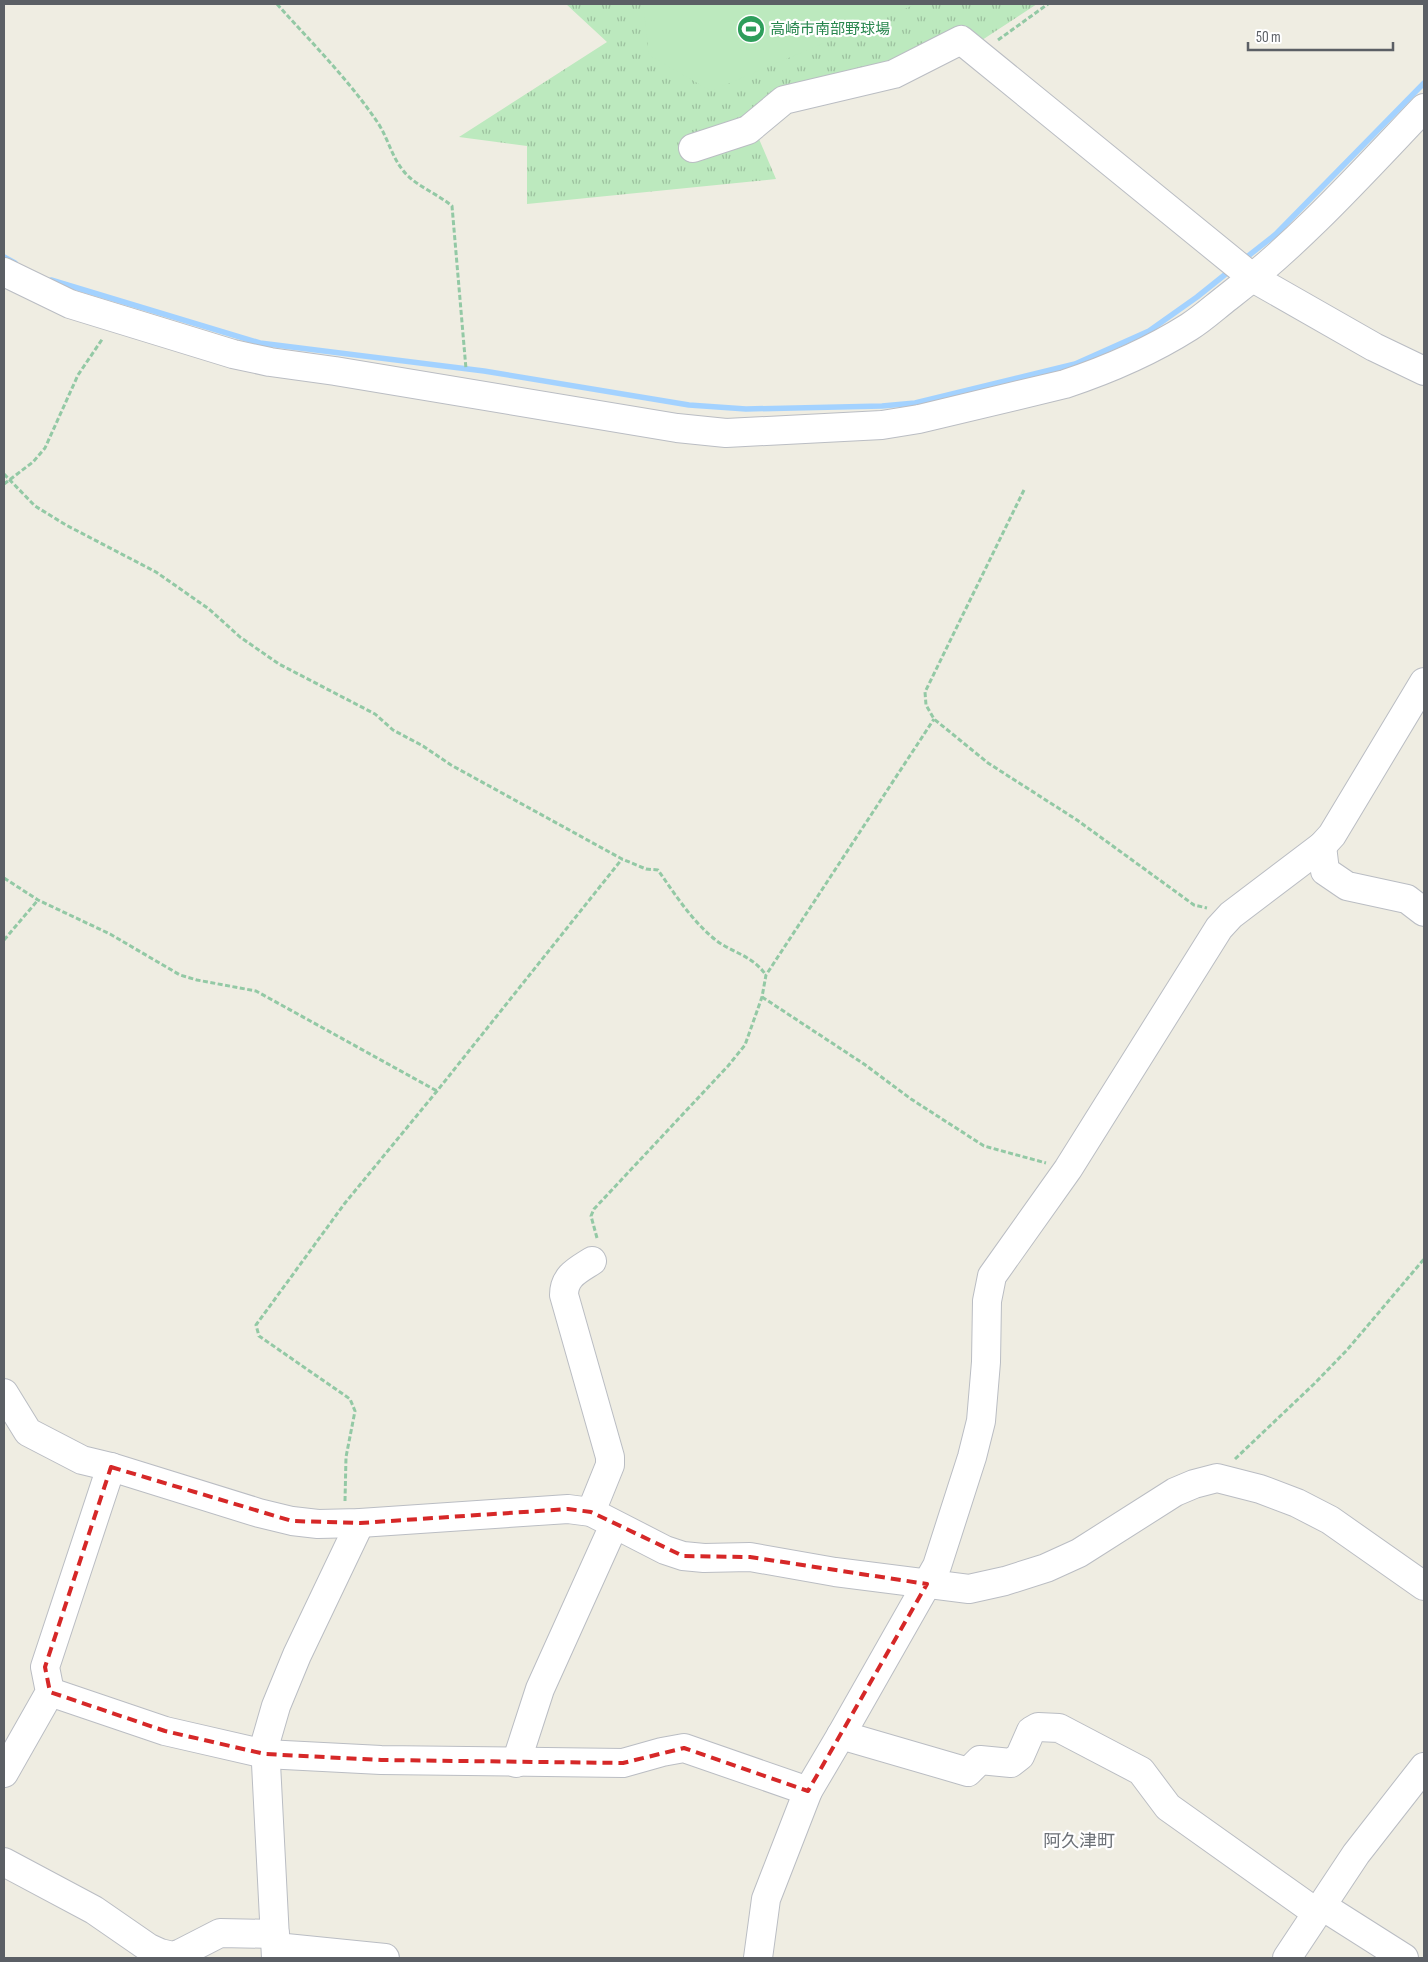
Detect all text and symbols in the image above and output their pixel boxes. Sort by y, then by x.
sports icon: 高崎市南部野球場 [736,14,766,44]
place label: 高崎市南部野球場 [770,20,890,39]
scale bar [1248,20,1393,52]
text: 50 m [1256,28,1281,47]
district label: 阿久津町 [1043,1831,1115,1852]

